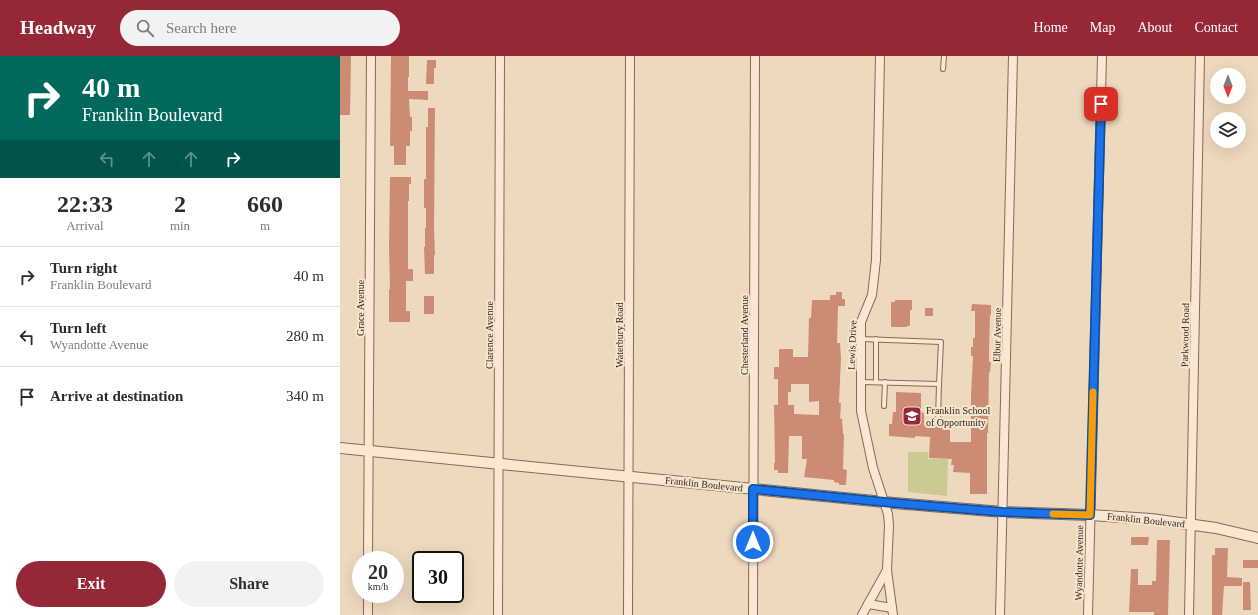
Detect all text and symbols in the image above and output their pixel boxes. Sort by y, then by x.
search box [120,10,400,46]
text: Headway [20,17,96,38]
icon: search [134,17,156,39]
text: Search here [166,20,236,36]
text: Home [1034,20,1068,35]
text: Map [1090,20,1115,35]
text: About [1137,20,1172,35]
text: Contact [1194,20,1238,35]
north arrow [1210,68,1246,104]
map controls [1210,68,1246,148]
icon: right [16,72,68,124]
text: 40 m [82,72,140,103]
pin [1084,87,1118,121]
icon: arrive [1090,93,1112,115]
text: Franklin Boulevard [82,105,222,125]
button: layers [1210,112,1246,148]
icon: left [96,148,118,170]
icon: ahead [138,148,160,170]
icon: ahead [180,148,202,170]
icon: right [222,148,244,170]
text: 22:33 [57,191,113,217]
text: 2 [174,191,186,217]
text: 660 [247,191,283,217]
text: Arrival [66,218,104,233]
text: min [170,218,190,233]
text: m [260,218,270,233]
text: Turn right [50,260,117,276]
icon: right [16,266,38,288]
text: 40 m [294,268,324,284]
text: Franklin Boulevard [50,277,151,292]
street label: Grace Avenue [355,279,366,336]
street label: Chesterland Avenue [739,294,750,375]
street label: Clarence Avenue [484,301,495,369]
street label: Waterbury Road [614,302,625,368]
street label: Parkwood Road [1179,303,1191,367]
street label: Elbur Avenue [991,307,1003,362]
street label: Lewis Drive [846,319,858,370]
text: Turn left [50,320,107,336]
icon: left [16,326,38,348]
text: 280 m [286,328,324,344]
text: Wyandotte Avenue [50,337,148,352]
icon: arrive [16,386,38,408]
text: Arrive at destination [50,388,183,404]
text: 340 m [286,388,324,404]
school or university icon: Franklin School of Opportunity [901,405,923,427]
place label: Franklin School of Opportunity [926,405,990,428]
street label: Franklin Boulevard [665,474,743,494]
street label: Franklin Boulevard [1107,510,1185,530]
position arrow [732,521,774,563]
street label: Wyandotte Avenue [1073,525,1085,601]
speed limit sign: 30 [412,551,464,603]
button: Exit [16,561,166,607]
button: Share [174,561,324,607]
text: 20 [368,561,388,583]
text: km/h [368,581,388,592]

